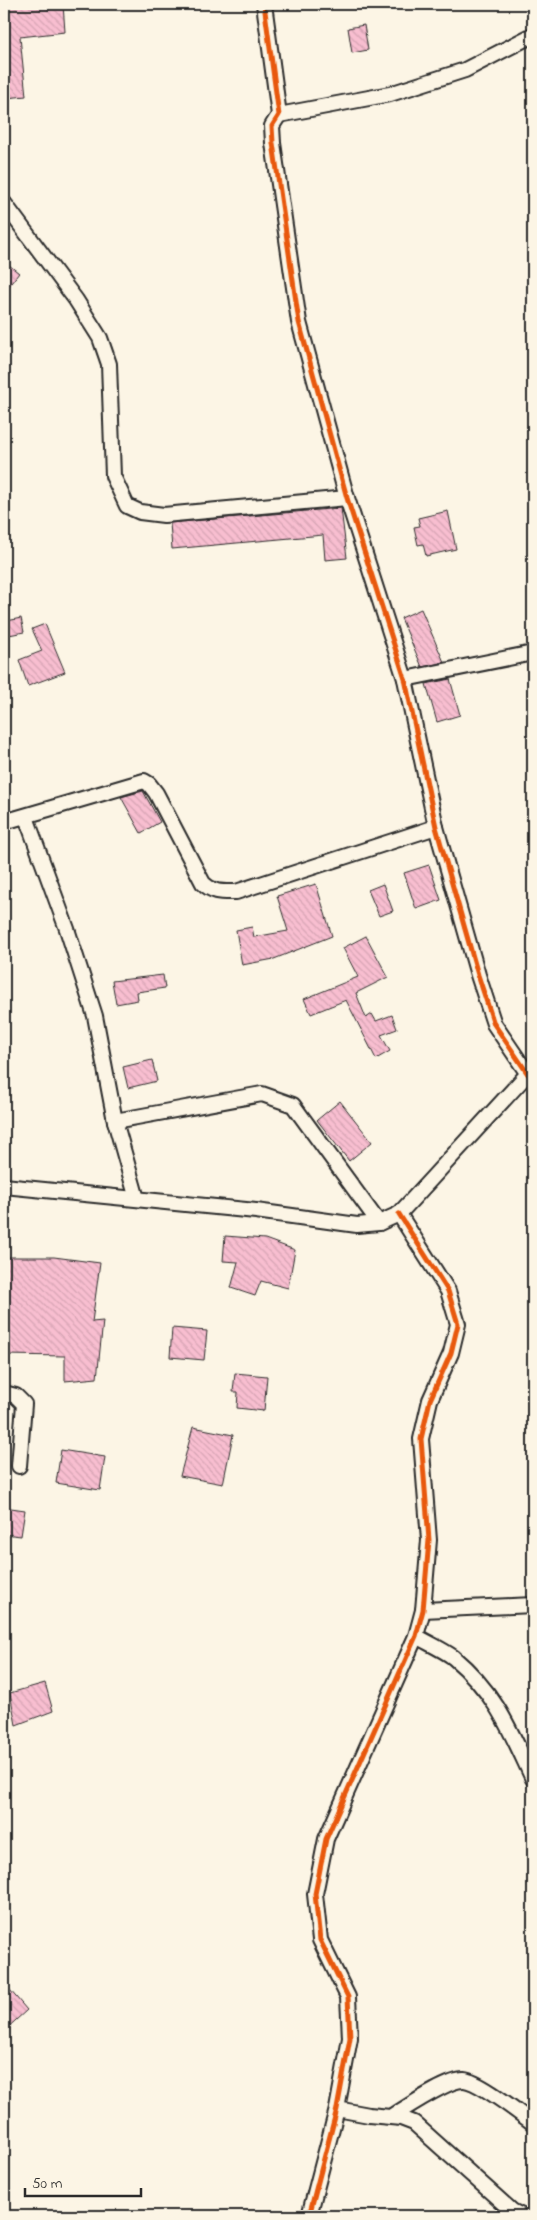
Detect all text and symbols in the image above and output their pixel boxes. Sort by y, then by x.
scale bar [25,2165,141,2197]
text: 50 m [32,2173,63,2195]

